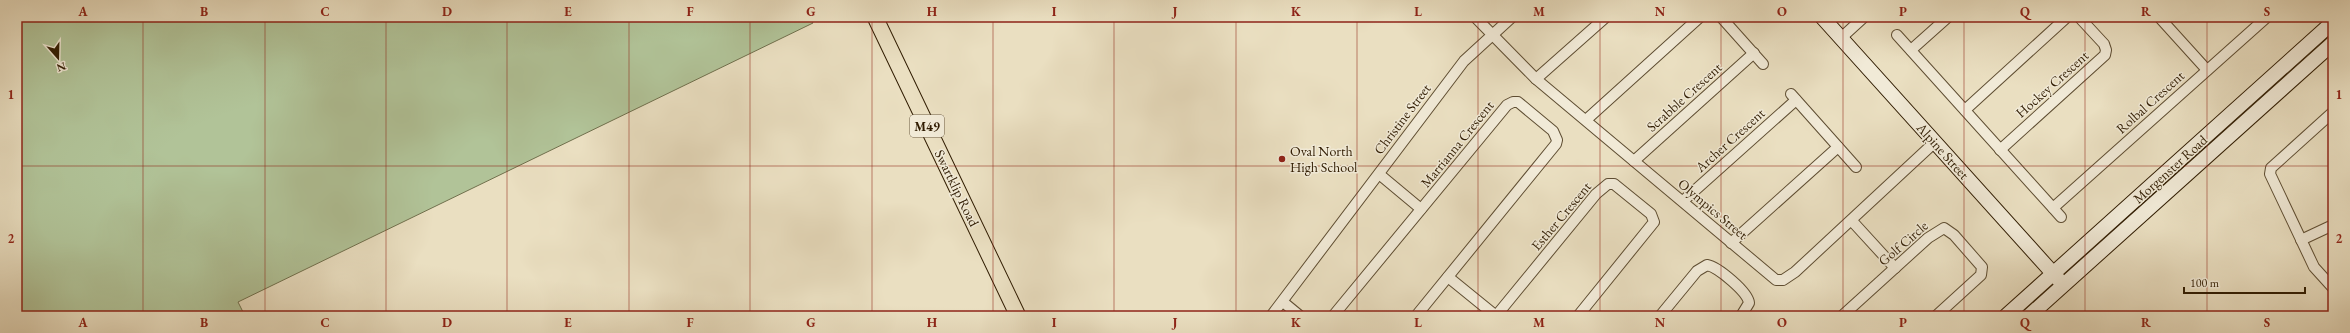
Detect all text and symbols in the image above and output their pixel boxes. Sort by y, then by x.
text: A [77,3,88,20]
text: B [200,3,208,20]
text: C [320,3,330,20]
text: D [442,3,452,20]
text: E [564,3,572,20]
text: F [686,3,694,20]
text: G [806,3,816,20]
text: H [927,3,938,20]
text: I [1052,3,1057,20]
text: J [1171,3,1178,20]
text: K [1291,3,1302,20]
text: L [1414,3,1422,20]
text: M [1533,3,1545,20]
text: N [1655,3,1666,20]
text: O [1777,3,1787,20]
text: P [1899,3,1907,20]
text: Q [2020,3,2032,20]
text: R [2141,3,2151,20]
text: S [2264,3,2270,20]
north arrow [38,38,78,78]
street label: Hockey Crescent [2012,46,2093,122]
street label: Scrabble Crescent [1643,58,1726,136]
text: N [55,59,68,76]
street label: Rolbal Crescent [2112,66,2188,137]
street label: Christine Street [1370,80,1435,158]
text: 1 [8,86,15,103]
text: 1 [2336,86,2343,103]
street label: Marrianna Crescent [1416,96,1498,191]
street label: Archer Crescent [1691,104,1769,177]
road number: M49 [910,115,944,137]
street label: Alpine Street [1912,118,1974,184]
street label: Morgenster Road [2129,130,2212,207]
place label: Oval North High School [1290,142,1358,176]
street label: Swartklip Road [931,147,984,230]
marker: Oval North High School [1277,154,1287,164]
street label: Olympics Street [1674,175,1752,244]
street label: Esther Crescent [1527,177,1595,254]
street label: Golf Circle [1874,216,1932,270]
text: 2 [8,230,15,247]
text: 2 [2336,230,2343,247]
scale bar [2184,269,2305,295]
text: 100 m [2190,275,2220,291]
text: A [77,314,88,331]
text: B [200,314,208,331]
text: C [320,314,330,331]
text: D [442,314,452,331]
text: E [564,314,572,331]
text: F [686,314,694,331]
text: G [806,314,816,331]
text: H [927,314,938,331]
text: I [1052,314,1057,331]
text: J [1171,314,1178,331]
text: K [1291,314,1302,331]
text: L [1414,314,1422,331]
text: M [1533,314,1545,331]
text: N [1655,314,1666,331]
text: O [1777,314,1787,331]
text: P [1899,314,1907,331]
text: Q [2020,314,2032,331]
text: R [2141,314,2151,331]
text: S [2264,314,2270,331]

